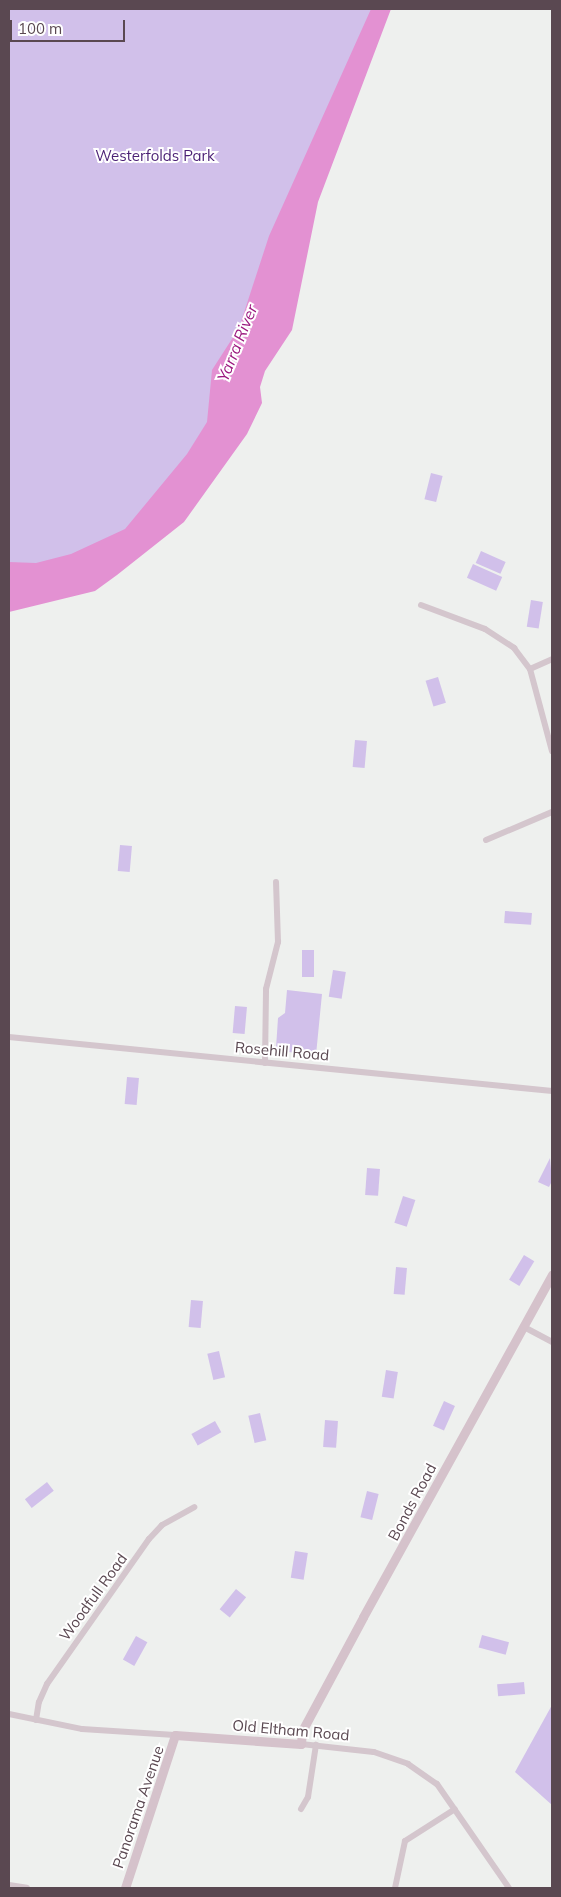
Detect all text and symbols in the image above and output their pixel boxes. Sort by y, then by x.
scale bar [12,10,128,42]
text: 100 m [18,19,62,38]
park label: Westerfolds Park [95,147,215,165]
water label: Yarra River [213,302,261,384]
street label: Rosehill Road [234,1038,330,1064]
street label: Bonds Road [384,1460,440,1544]
street label: Woodfull Road [55,1550,131,1644]
street label: Old Eltham Road [232,1716,350,1744]
street label: Panorama Avenue [109,1743,167,1871]

